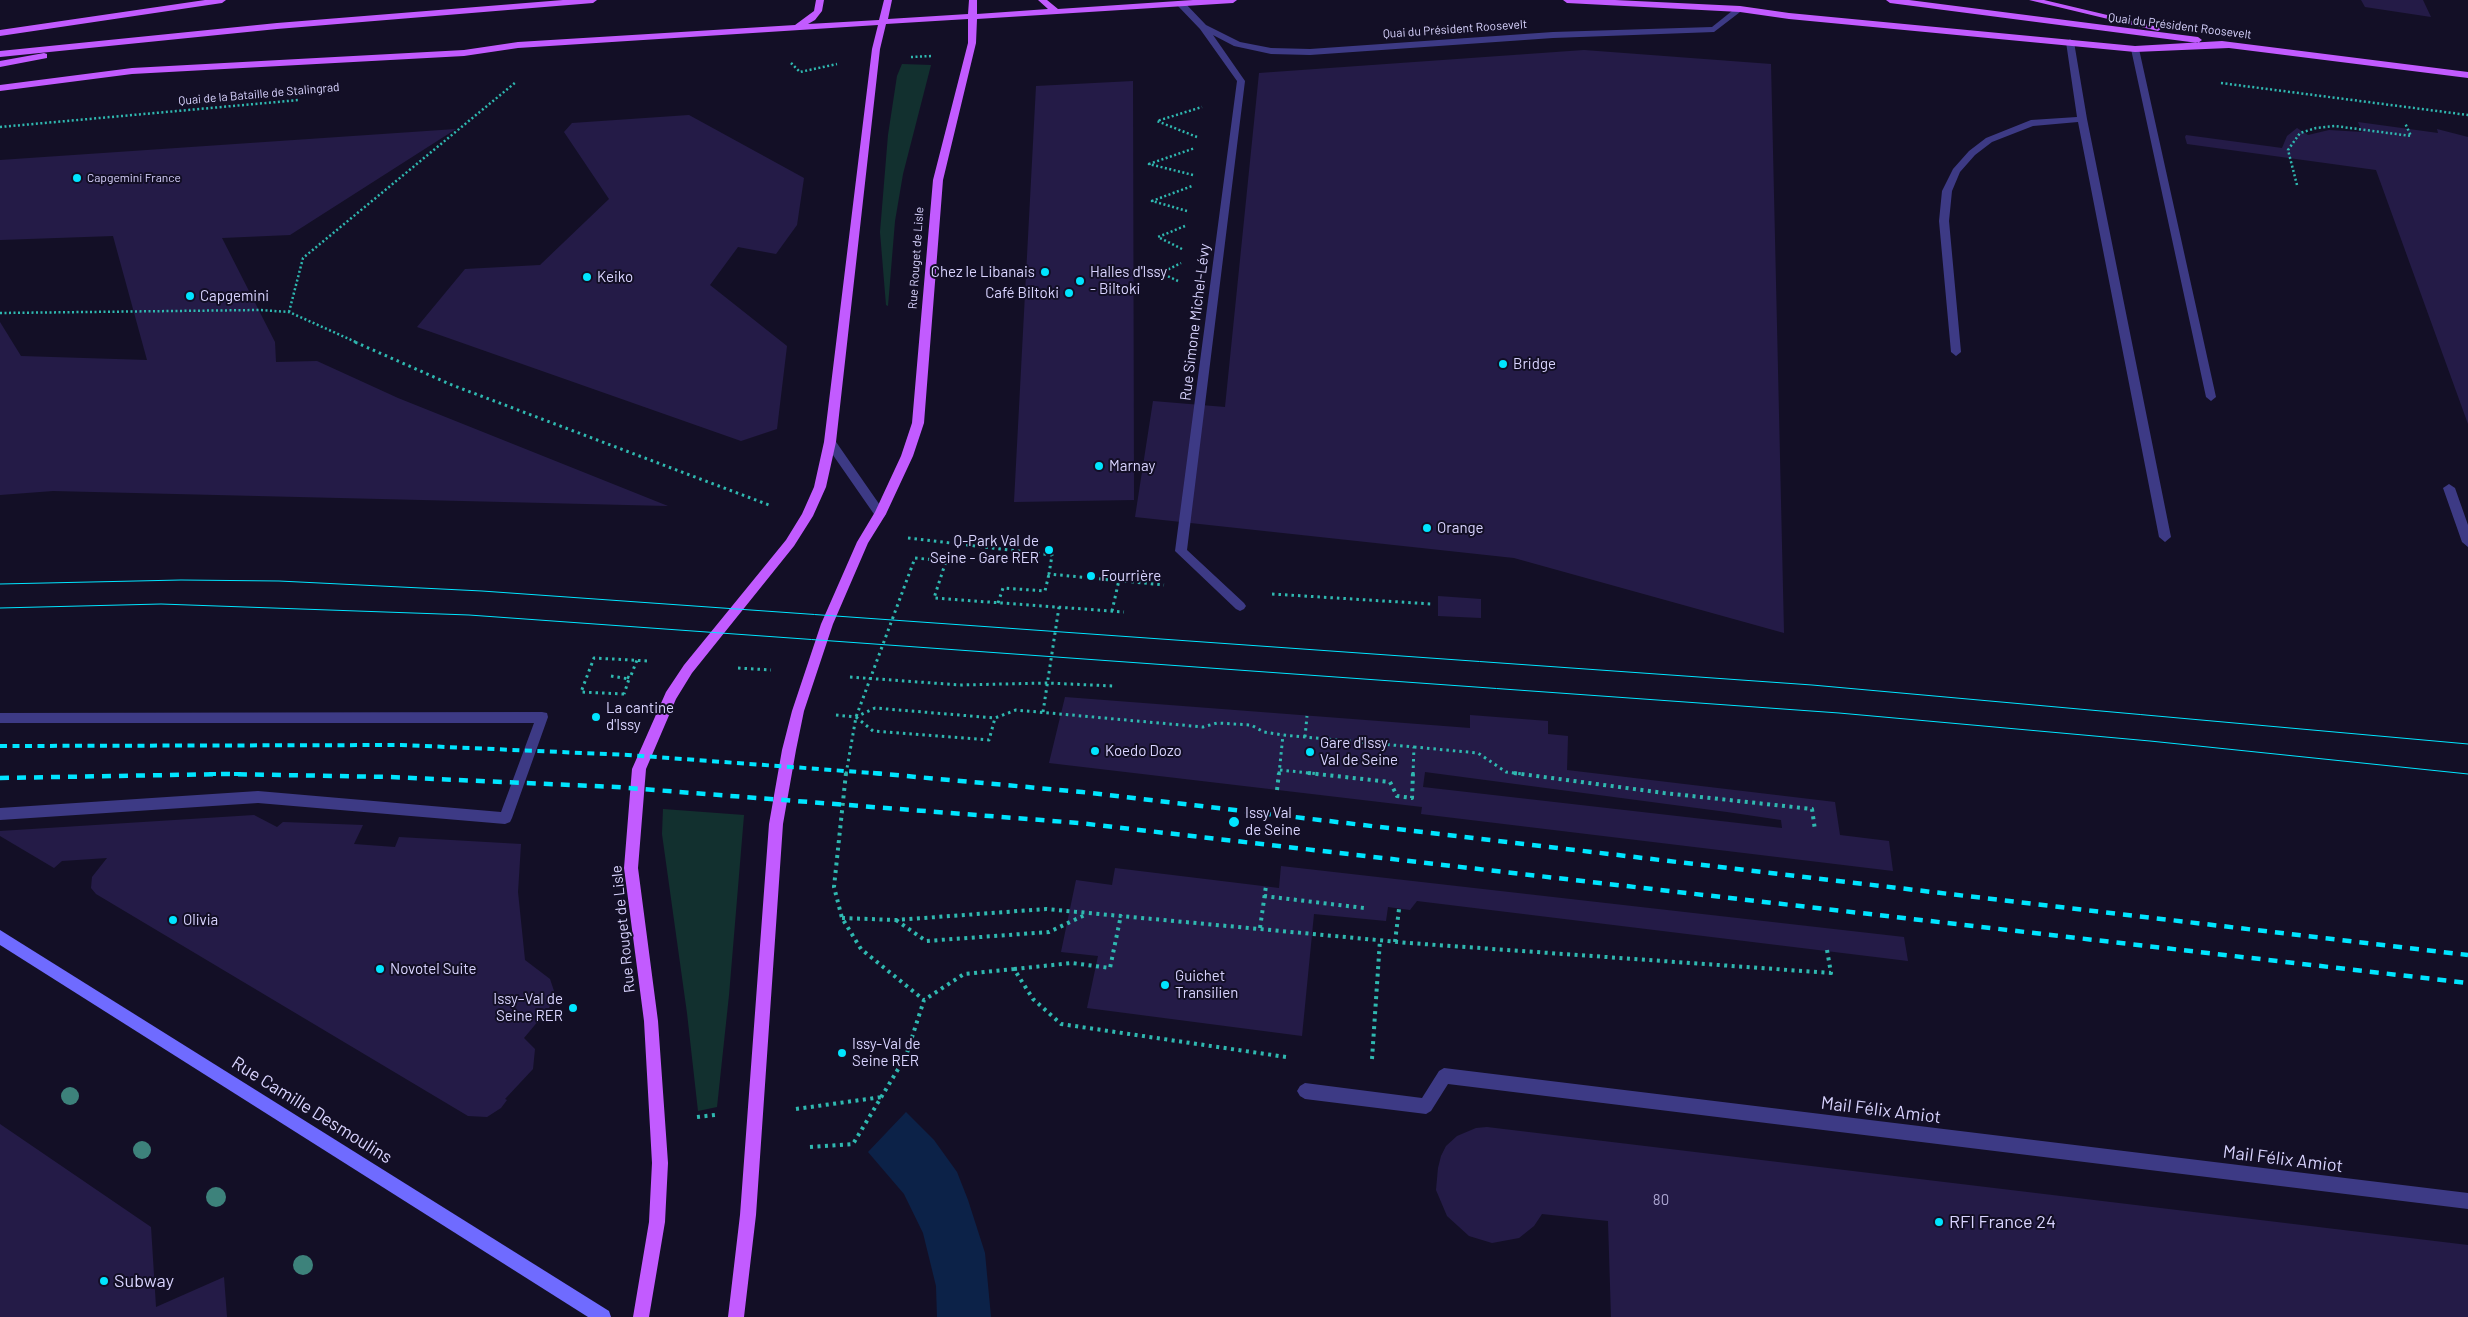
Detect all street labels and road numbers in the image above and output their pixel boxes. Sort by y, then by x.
street label: Quai du Président Roosevelt [2107,10,2253,42]
street label: Quai du Président Roosevelt [1382,17,1528,41]
street label: Quai de la Bataille de Stalingrad [178,80,340,108]
street label: Rue Rouget de Lisle [905,206,927,310]
street label: Rue Simone Michel-Lévy [1176,242,1214,402]
street label: Rue Rouget de Lisle [607,864,639,994]
street label: Rue Camille Desmoulins [228,1052,396,1168]
street label: Mail Félix Amiot [1820,1092,1942,1128]
street label: Mail Félix Amiot [2222,1141,2344,1177]

